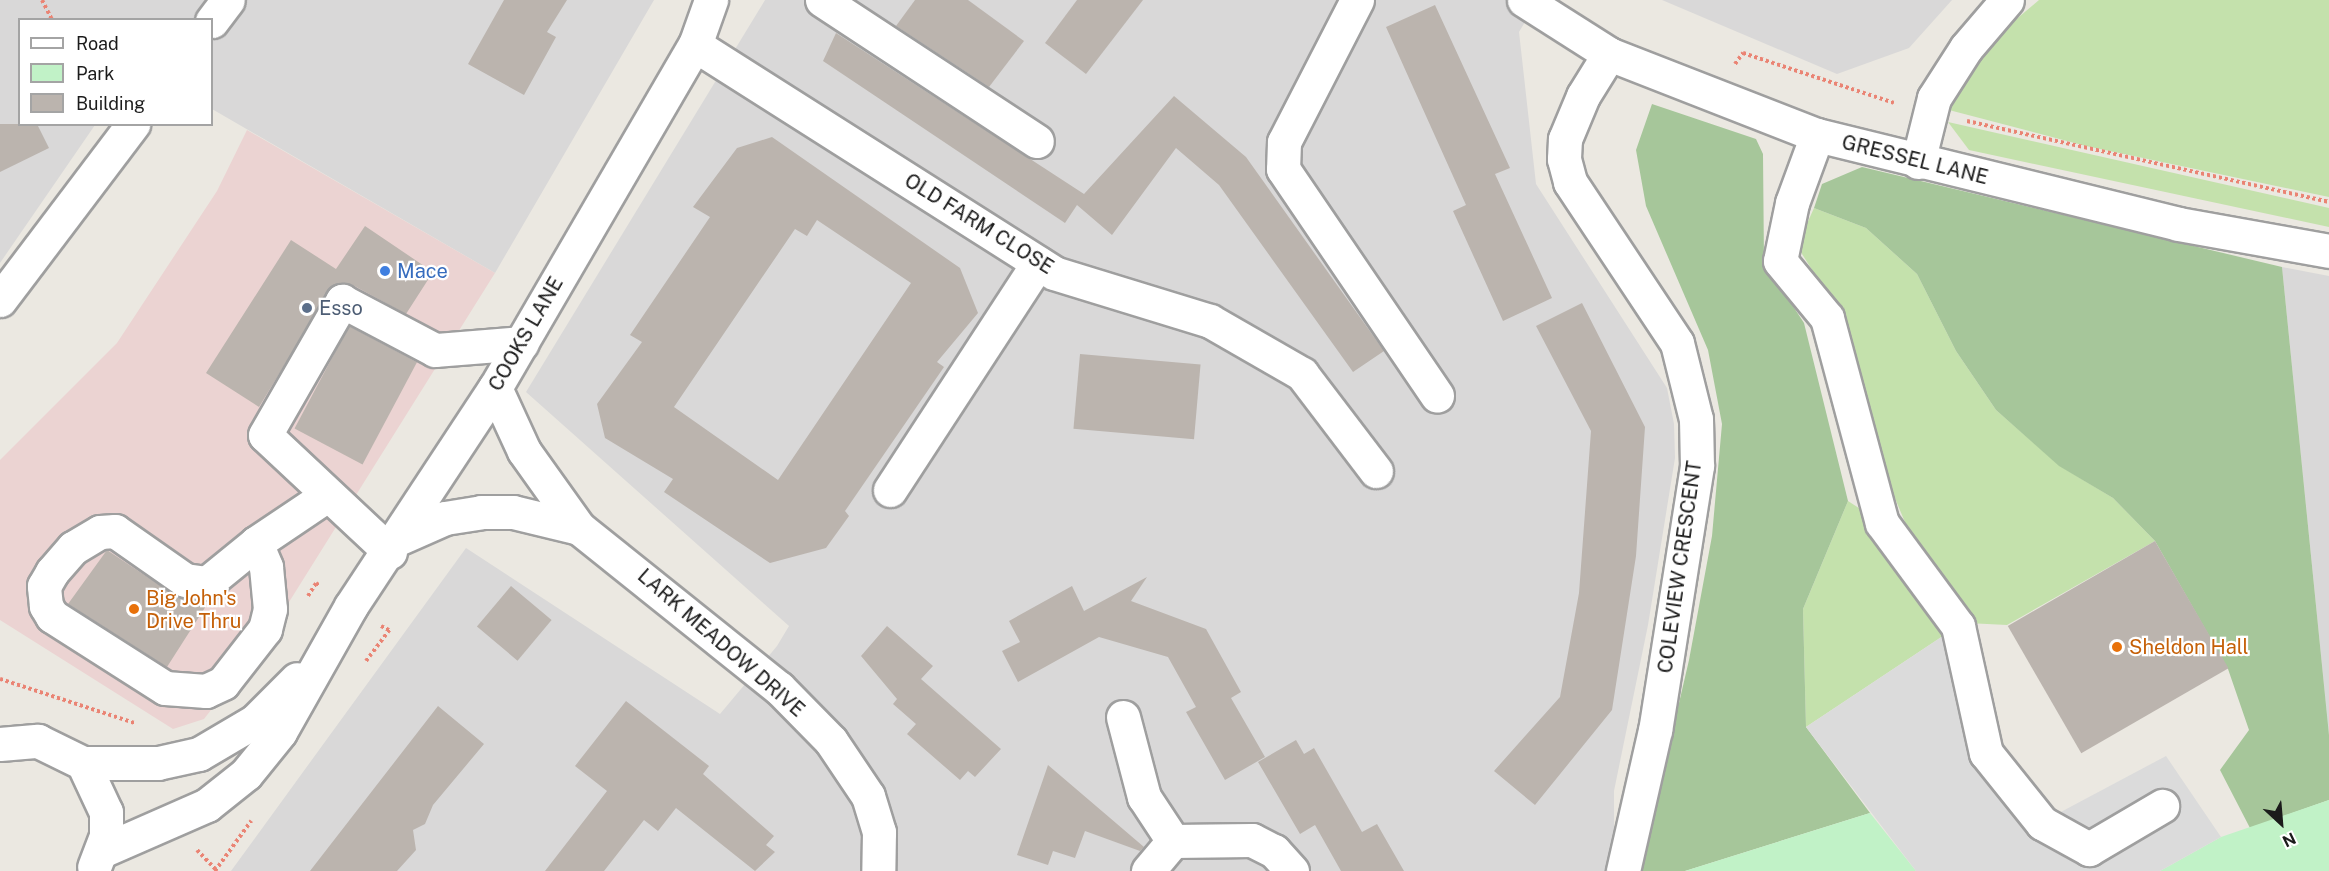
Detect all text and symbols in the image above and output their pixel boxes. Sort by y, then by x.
legend [18,18,213,126]
text: Road [76,33,119,54]
text: Park [76,63,114,84]
text: Building [76,93,145,114]
street label: GRESSEL LANE [1839,130,1991,190]
street label: OLD FARM CLOSE [900,168,1058,280]
place label: Mace [397,259,448,283]
marker: Mace [378,264,392,278]
street label: COOKS LANE [484,273,568,395]
place label: Esso [319,296,363,320]
marker: Esso [300,301,314,315]
street label: COLEVIEW CRESCENT [1653,459,1707,675]
street label: LARK MEADOW DRIVE [633,564,809,722]
place label: Big John's Drive Thru [146,586,242,633]
marker: Big John's Drive Thru [127,602,141,616]
place label: Sheldon Hall [2129,635,2249,659]
marker: Sheldon Hall [2110,640,2124,654]
north arrow [2251,793,2311,853]
text: N [2279,828,2299,851]

